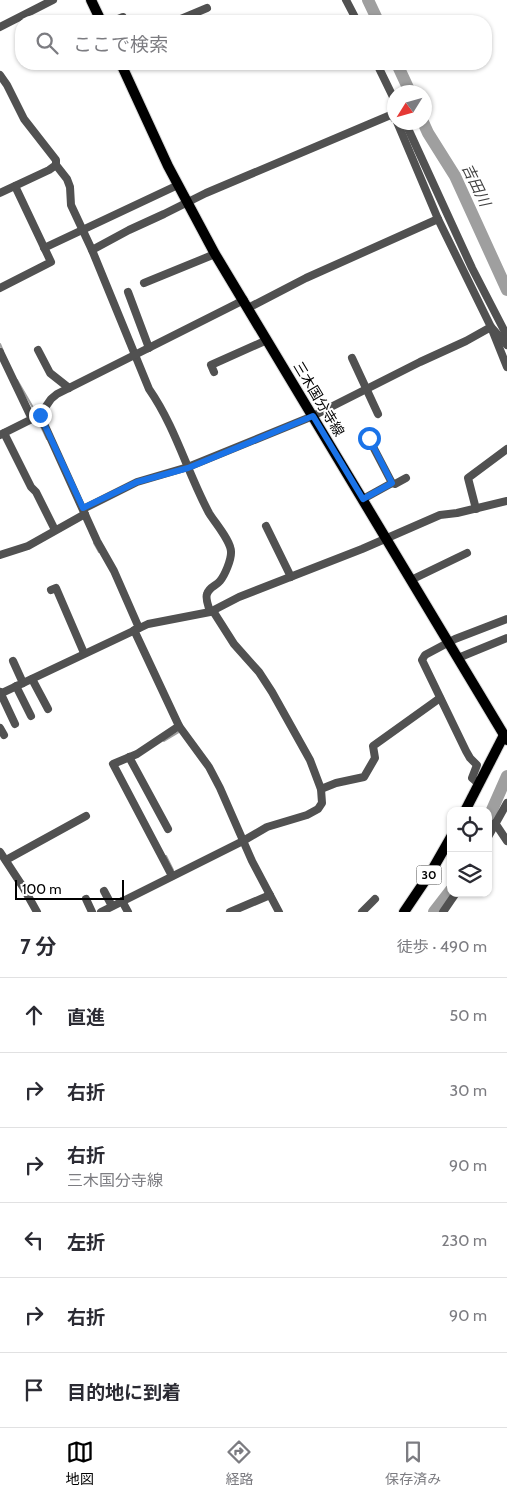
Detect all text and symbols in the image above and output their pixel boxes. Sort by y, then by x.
search box [15,15,492,70]
icon: search [33,29,61,57]
text: ここで検索 [73,33,168,56]
north arrow [387,85,432,130]
water label: 吉田川 [458,161,495,211]
street label: 三木国分寺線 [290,358,348,440]
route end [29,404,52,427]
route start [358,427,381,450]
map controls [447,807,492,897]
button: locate [447,807,492,852]
button: layers [447,852,492,897]
road number: 30 [416,866,442,884]
scale bar [15,877,124,900]
text: 100 m [22,880,62,898]
text: 7 分 [20,934,56,959]
text: 徒歩 · 490 m [397,937,487,956]
icon: ahead [20,1001,48,1029]
text: 直進 [67,1006,105,1029]
text: 50 m [450,1006,487,1025]
icon: right [20,1076,48,1104]
text: 右折 [67,1081,105,1104]
text: 30 m [450,1081,487,1100]
text: 右折 [67,1144,105,1167]
icon: right [20,1151,48,1179]
text: 90 m [449,1156,487,1175]
text: 三木国分寺線 [67,1171,163,1190]
icon: left [20,1226,48,1254]
text: 左折 [67,1231,105,1254]
text: 230 m [441,1231,487,1250]
icon: right [20,1301,48,1329]
text: 右折 [67,1306,105,1329]
text: 90 m [449,1306,487,1325]
icon: arrive [20,1376,48,1404]
text: 目的地に到着 [67,1381,181,1404]
tab: 地図 [66,1438,94,1488]
tab: 経路 [225,1438,253,1488]
tab: 保存済み [385,1438,441,1488]

